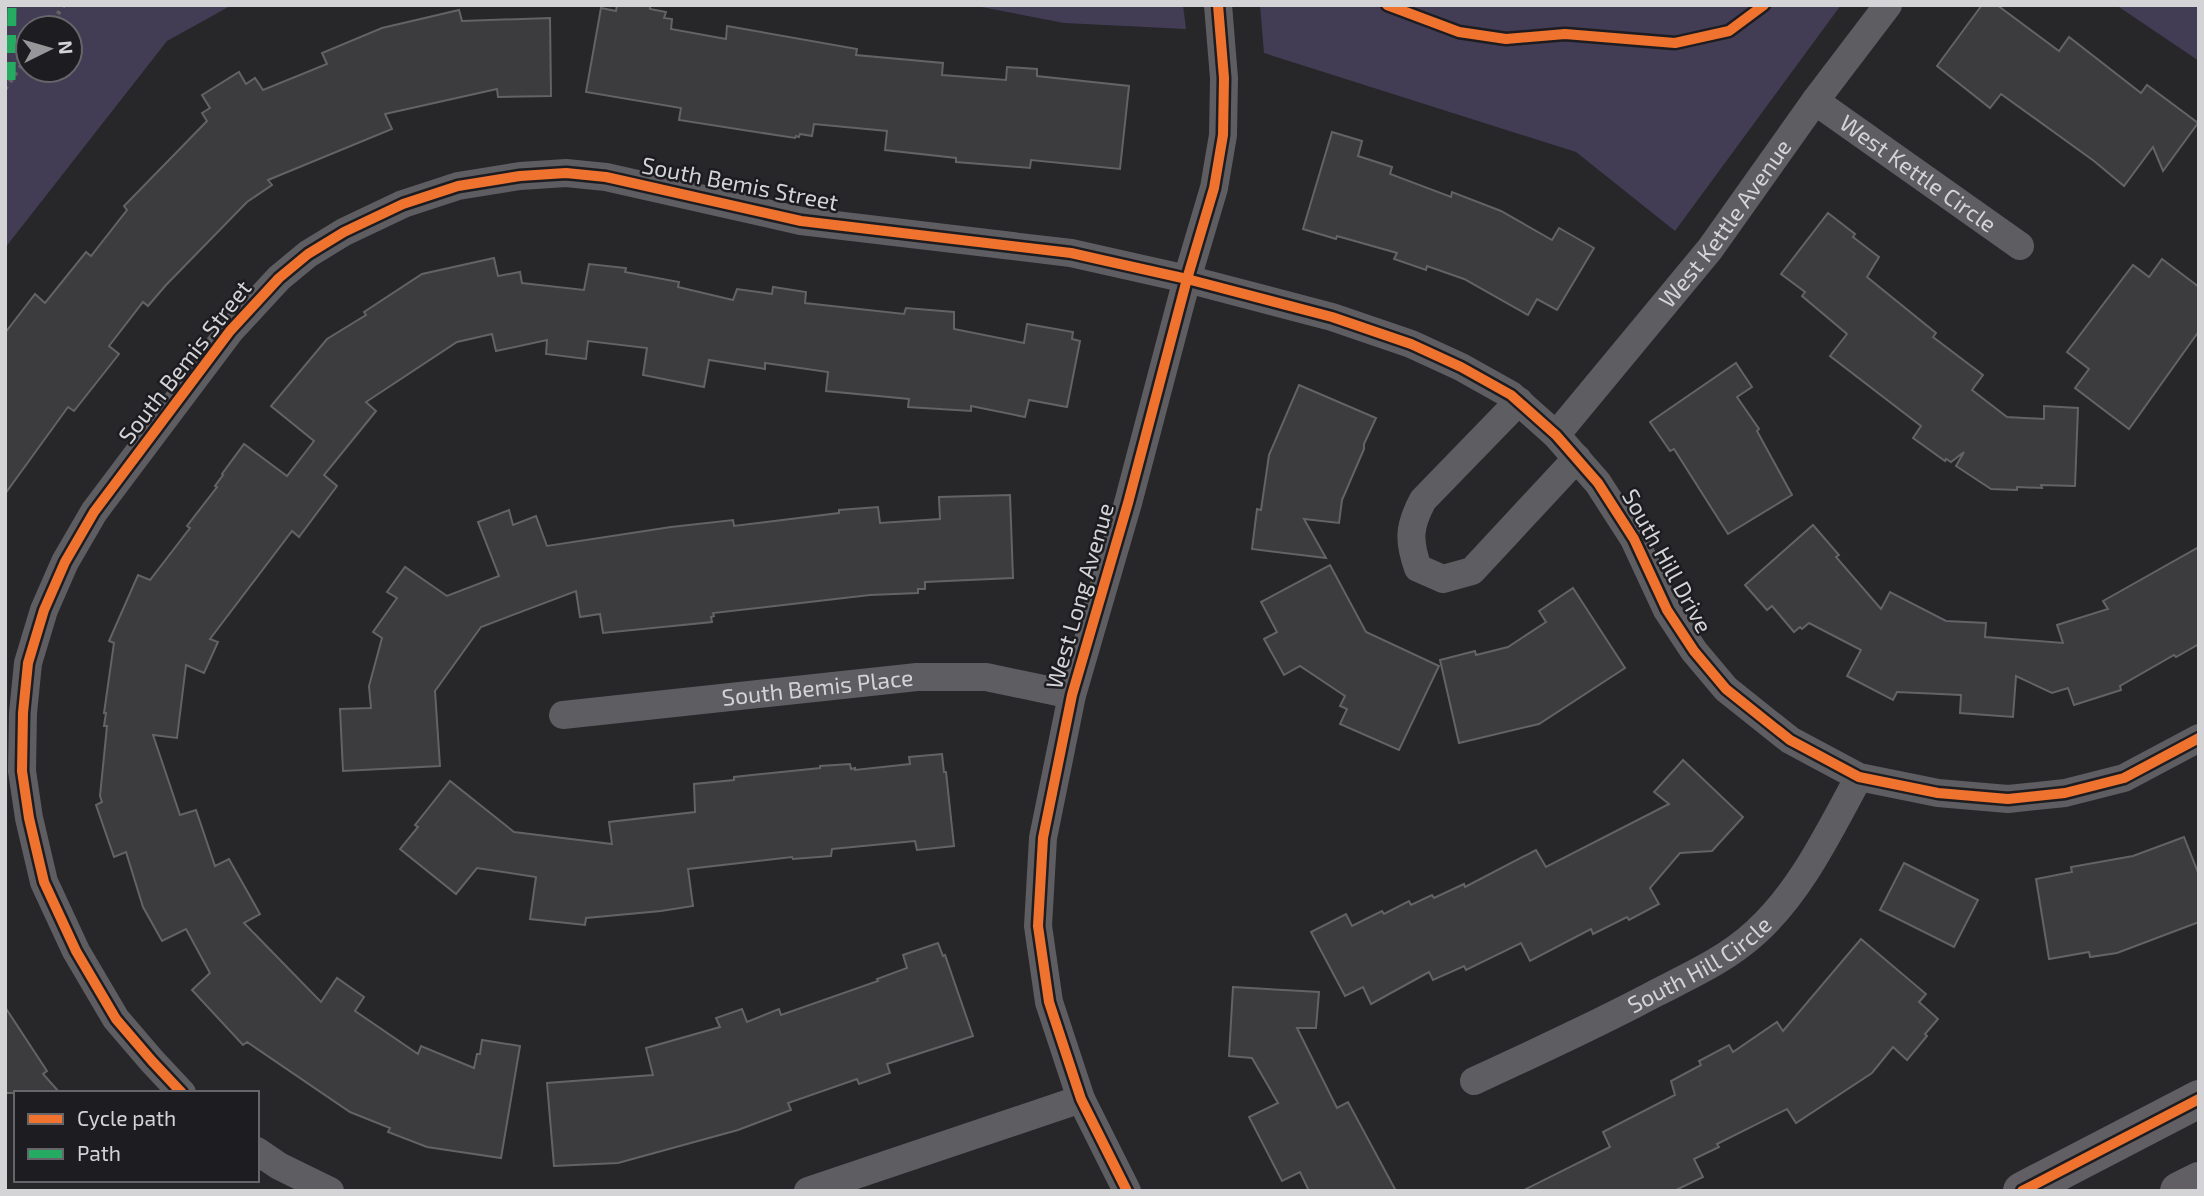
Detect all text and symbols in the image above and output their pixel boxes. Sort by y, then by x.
north arrow [14,14,84,84]
text: N [54,40,78,55]
street label: West Kettle Circle [1835,108,2002,238]
street label: West Kettle Avenue [1652,133,1797,313]
street label: South Bemis Street [640,150,841,216]
street label: South Bemis Street [112,274,257,449]
street label: South Hill Drive [1617,484,1719,637]
street label: West Long Avenue [1039,500,1119,692]
street label: South Bemis Place [720,663,914,711]
street label: South Hill Circle [1622,910,1777,1019]
legend [14,1091,259,1182]
text: Cycle path [77,1105,176,1130]
text: Path [77,1140,121,1165]

